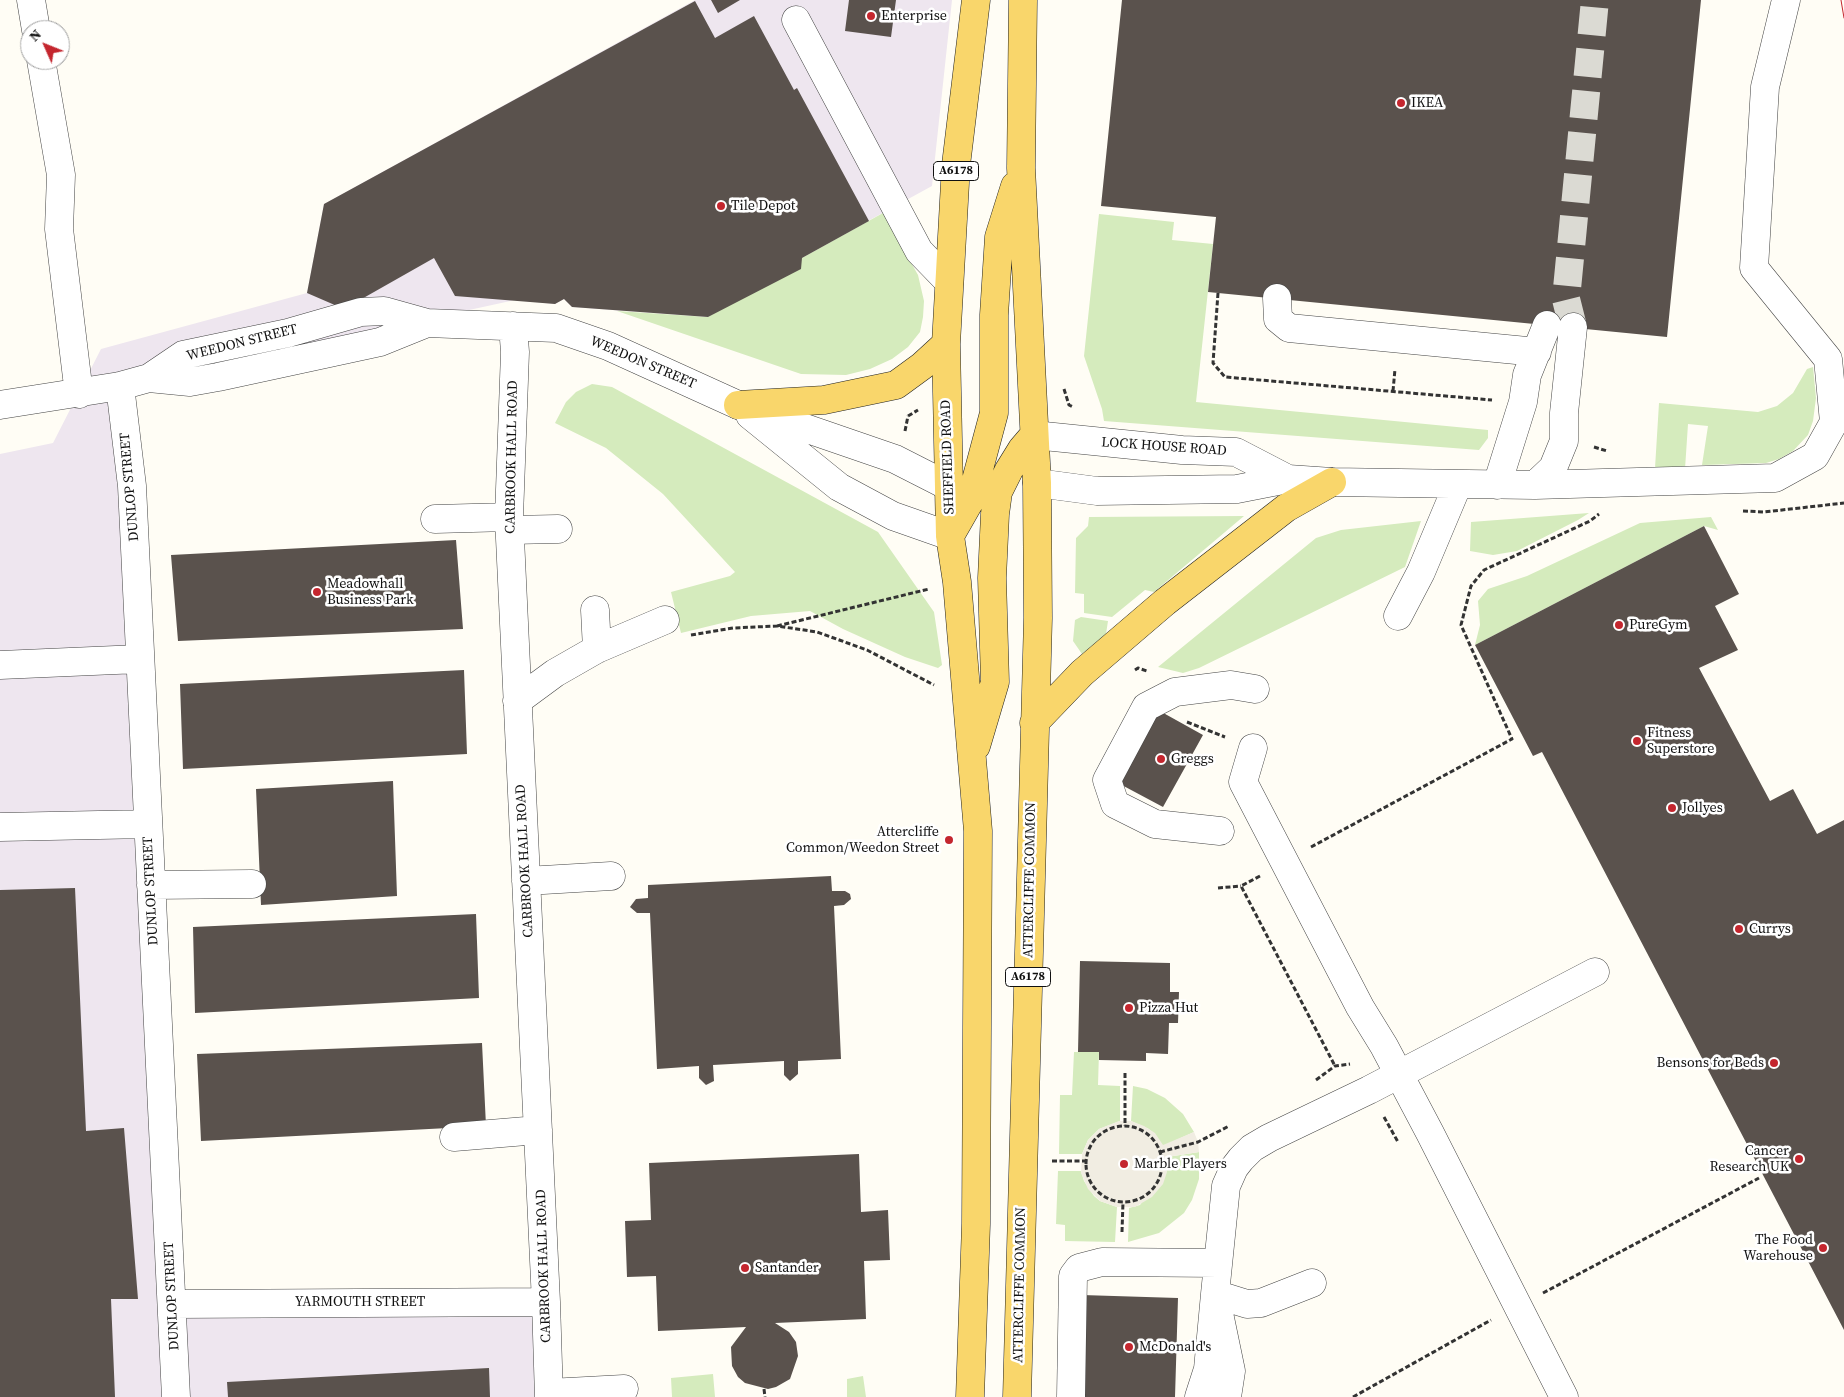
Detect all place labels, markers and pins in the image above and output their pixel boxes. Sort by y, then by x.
place label: Enterprise [881,8,947,24]
marker: Enterprise [865,10,877,22]
place label: IKEA [1411,95,1443,111]
marker: IKEA [1395,97,1407,109]
place label: Tile Depot [731,198,795,214]
marker: Tile Depot [715,200,727,212]
place label: Meadowhall Business Park [327,576,414,608]
marker: Meadowhall Business Park [311,586,323,598]
place label: PureGym [1629,617,1688,633]
marker: PureGym [1613,619,1625,631]
place label: Fitness Superstore [1647,725,1714,758]
marker: Fitness Superstore [1631,735,1643,747]
place label: Greggs [1171,751,1214,767]
marker: Greggs [1155,753,1167,765]
place label: Jollyes [1682,800,1723,816]
marker: Jollyes [1666,802,1678,814]
place label: Attercliffe Common/Weedon Street [786,824,939,856]
marker: Attercliffe Common/Weedon Street [943,834,955,846]
place label: Currys [1749,921,1791,937]
marker: Currys [1733,923,1745,935]
place label: Pizza Hut [1139,1000,1198,1016]
marker: Pizza Hut [1123,1002,1135,1014]
place label: Bensons for Beds [1656,1055,1764,1071]
marker: Bensons for Beds [1768,1057,1780,1069]
place label: Cancer Research UK [1709,1143,1789,1176]
marker: Cancer Research UK [1793,1153,1805,1165]
place label: Marble Players [1134,1156,1227,1172]
marker: Marble Players [1118,1158,1130,1170]
place label: The Food Warehouse [1743,1232,1813,1264]
marker: The Food Warehouse [1817,1242,1829,1254]
place label: Santander [755,1260,819,1276]
marker: Santander [739,1262,751,1274]
place label: McDonald's [1139,1339,1211,1355]
marker: McDonald's [1123,1341,1135,1353]

